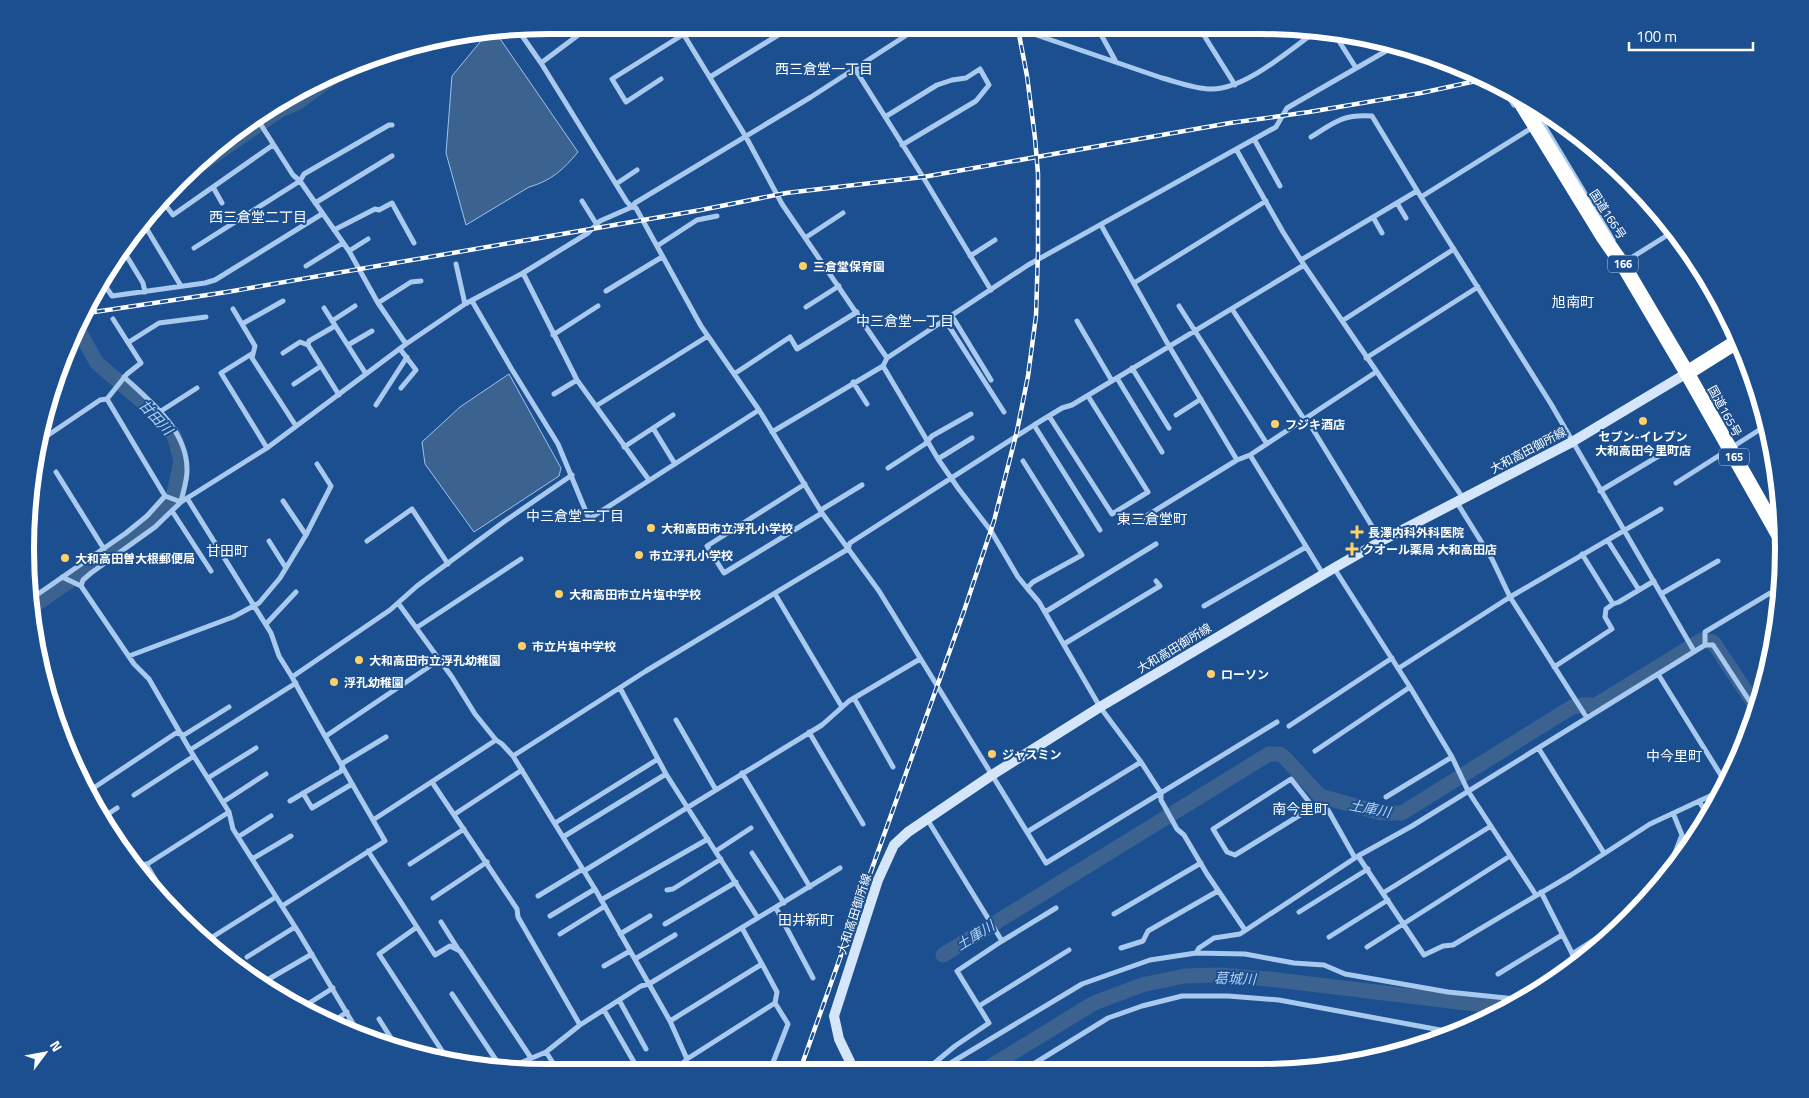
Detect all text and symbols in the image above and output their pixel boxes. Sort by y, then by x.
scale bar [1629,20,1753,52]
text: 100 m [1636,25,1677,48]
district label: 西三倉堂一丁目 [775,58,873,79]
street label: 国道166号 [1585,185,1631,243]
district label: 西三倉堂二丁目 [209,206,307,227]
road number: 166 [1608,255,1638,272]
place label: 三倉堂保育園 [813,257,885,276]
marker: 三倉堂保育園 [797,260,809,272]
district label: 旭南町 [1552,291,1594,312]
district label: 中三倉堂一丁目 [856,310,954,331]
street label: 国道165号 [1703,382,1747,440]
water label: 甘田川 [134,394,179,441]
place label: フジキ酒店 [1285,415,1345,434]
marker: セブン-イレブン 大和高田今里町店 [1637,415,1649,427]
marker: フジキ酒店 [1269,418,1281,430]
street label: 大和高田御所線 [1486,422,1570,478]
place label: セブン-イレブン 大和高田今里町店 [1595,427,1691,460]
road number: 165 [1719,448,1749,466]
district label: 中三倉堂二丁目 [526,505,624,526]
district label: 東三倉堂町 [1117,508,1187,529]
place label: 大和高田市立浮孔小学校 [661,519,793,538]
marker: 大和高田市立浮孔小学校 [645,522,657,534]
place label: 長澤内科外科医院 [1368,523,1464,542]
marker: 長澤内科外科医院 [1350,525,1364,539]
district label: 甘田町 [206,540,248,561]
place label: クオール薬局 大和高田店 [1362,540,1497,559]
marker: クオール薬局 大和高田店 [1346,543,1358,555]
place label: 市立浮孔小学校 [649,546,733,565]
place label: 大和高田曽大根郵便局 [75,549,195,568]
marker: 市立浮孔小学校 [633,549,645,561]
marker: 大和高田曽大根郵便局 [59,552,71,564]
place label: 大和高田市立片塩中学校 [569,585,701,604]
marker: 大和高田市立片塩中学校 [553,588,565,600]
street label: 大和高田御所線 [1133,618,1215,678]
place label: 市立片塩中学校 [532,637,616,656]
marker: 市立片塩中学校 [516,640,528,652]
place label: 大和高田市立浮孔幼稚園 [369,651,501,670]
marker: 大和高田市立浮孔幼稚園 [353,654,365,666]
place label: ローソン [1221,665,1269,684]
marker: ローソン [1205,668,1217,680]
place label: 浮孔幼稚園 [344,673,404,692]
marker: 浮孔幼稚園 [328,676,340,688]
place label: ジャスミン [1002,745,1061,764]
district label: 中今里町 [1646,745,1702,766]
marker: ジャスミン [986,748,998,760]
water label: 土庫川 [1347,794,1395,823]
district label: 南今里町 [1272,798,1328,819]
street label: 大和高田御所線 [832,871,876,957]
district label: 田井新町 [778,909,834,930]
water label: 土庫川 [952,914,1000,955]
water label: 葛城川 [1214,967,1258,989]
north arrow [20,1028,70,1078]
text: N [45,1036,68,1056]

